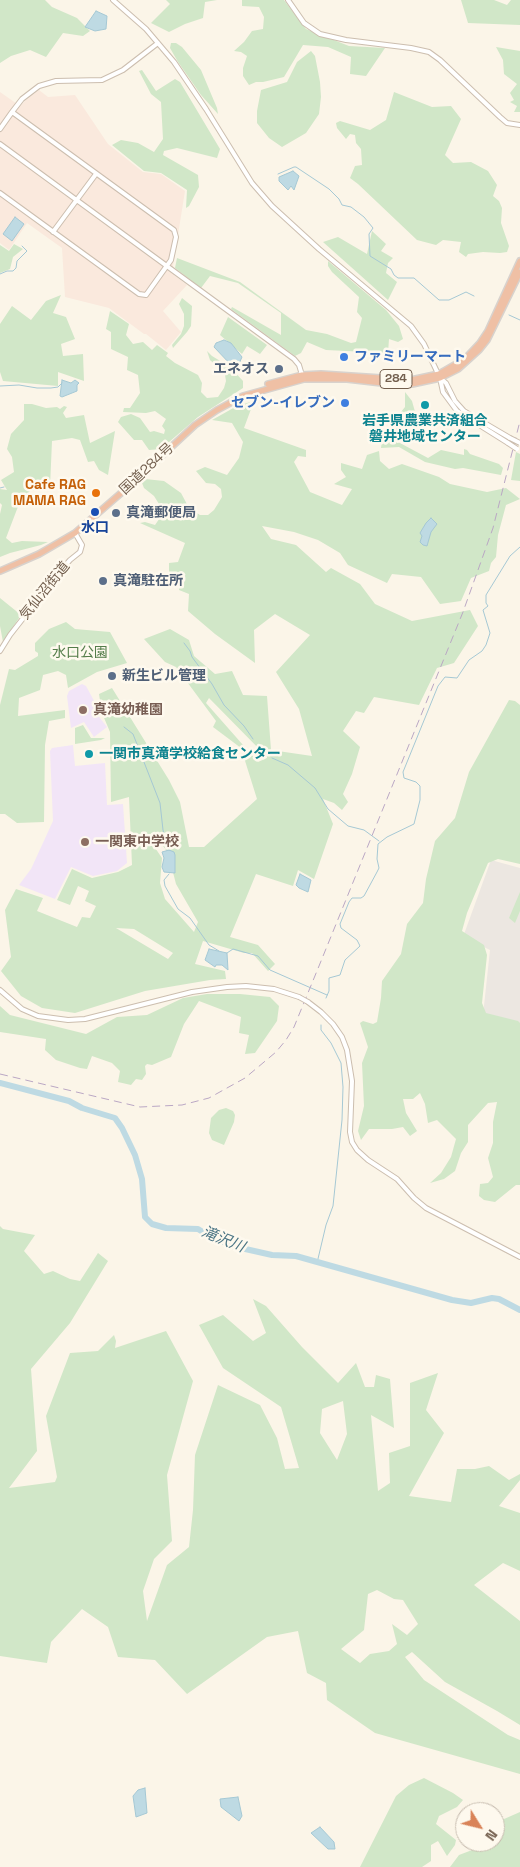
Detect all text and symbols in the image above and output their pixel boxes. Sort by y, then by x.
place label: ファミリーマート [354,349,466,365]
marker: ファミリーマート [338,351,350,363]
place label: エネオス [213,361,269,377]
marker: エネオス [273,363,285,375]
road number: 284 [380,369,412,388]
place label: セブン-イレブン [231,395,335,411]
marker: セブン-イレブン [339,397,351,409]
marker: 岩手県農業共済組合 磐井地域センター [419,399,431,411]
place label: 岩手県農業共済組合 磐井地域センター [362,413,488,446]
street label: 国道284号 [116,440,178,498]
place label: Cafe RAG MAMA RAG [13,477,86,510]
marker: Cafe RAG MAMA RAG [90,487,102,499]
place label: 真滝郵便局 [126,505,196,521]
marker: 水口 [89,506,101,518]
marker: 真滝郵便局 [110,507,122,519]
place label: 水口 [81,520,109,536]
street label: 気仙沼街道 [16,559,74,623]
place label: 真滝駐在所 [113,573,183,589]
marker: 真滝駐在所 [97,575,109,587]
park label: 水口公園 [52,645,108,661]
place label: 新生ビル管理 [122,668,206,684]
marker: 新生ビル管理 [106,670,118,682]
place label: 真滝幼稚園 [93,702,163,718]
marker: 真滝幼稚園 [77,704,89,716]
place label: 一関市真滝学校給食センター [99,746,281,762]
marker: 一関市真滝学校給食センター [83,748,95,760]
place label: 一関東中学校 [95,834,179,850]
marker: 一関東中学校 [79,836,91,848]
water label: 滝沢川 [199,1223,247,1257]
north arrow [455,1802,505,1852]
text: N [481,1826,501,1844]

